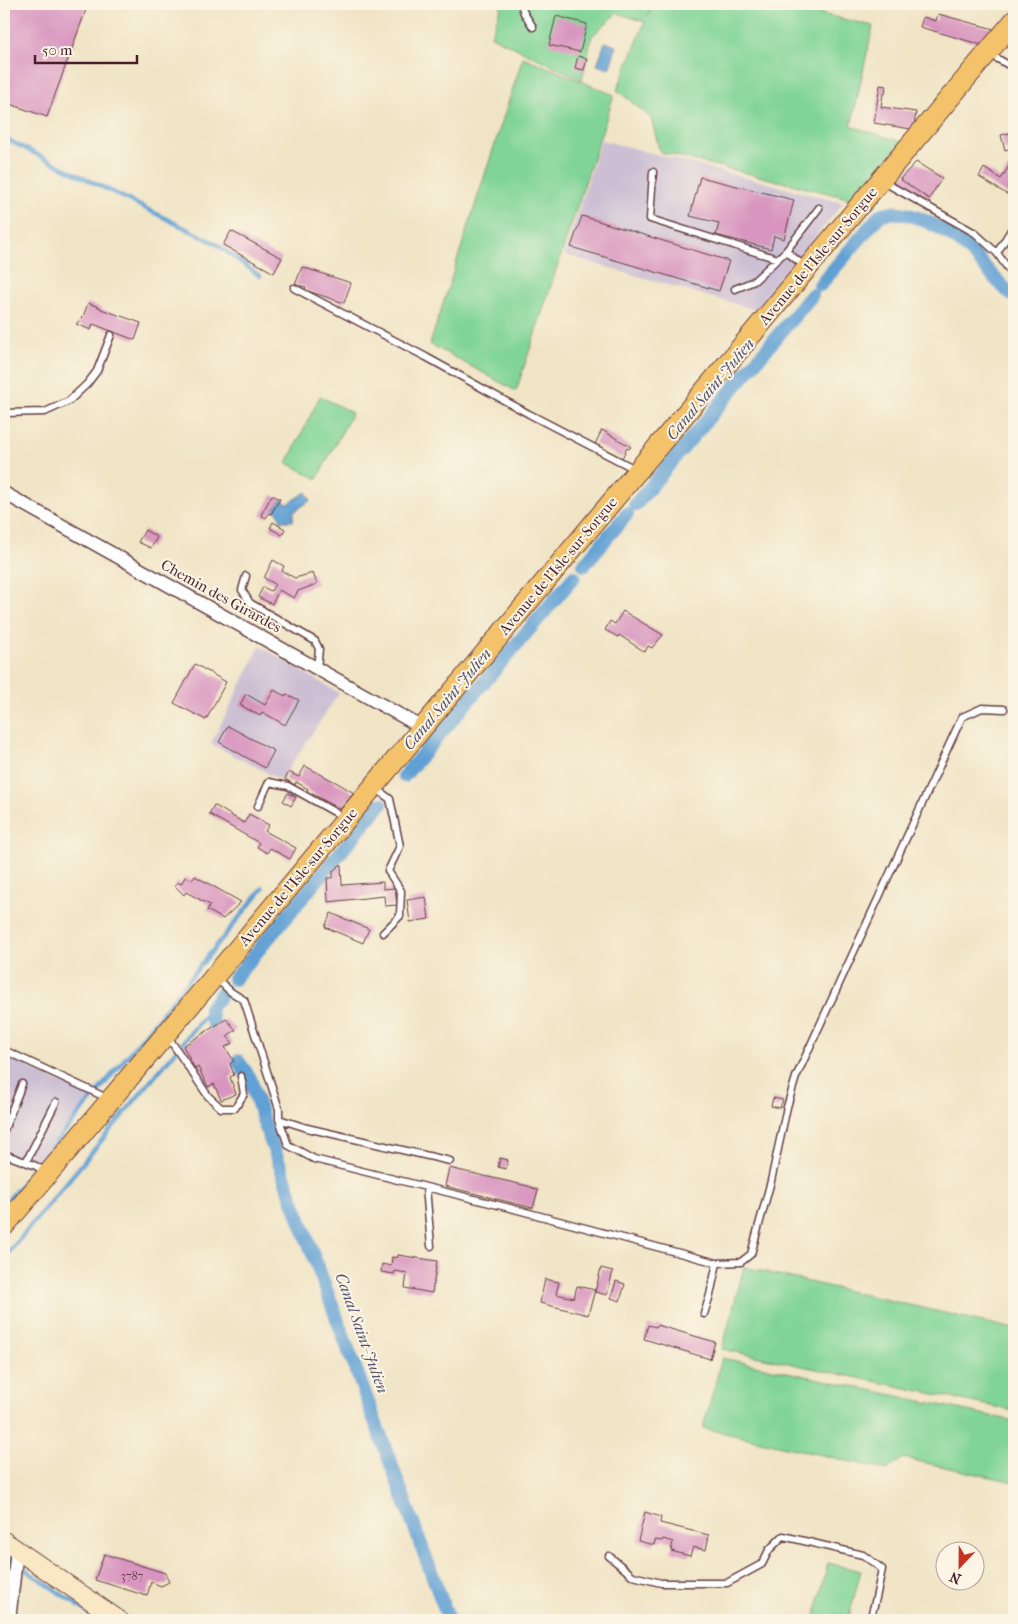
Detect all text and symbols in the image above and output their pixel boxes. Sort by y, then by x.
scale bar [35,32,138,64]
text: 50 m [42,41,73,59]
street label: Avenue de l'Isle-sur-Sorgue [754,183,881,329]
water label: Canal Saint-Julien [662,334,758,444]
street label: Avenue de l'Isle-sur-Sorgue [494,493,621,639]
street label: Chemin des Girardes [158,555,285,637]
water label: Canal Saint-Julien [399,644,495,754]
street label: Avenue de l'Isle-sur-Sorgue [234,804,361,950]
water label: Canal Saint-Julien [331,1270,393,1396]
north arrow [936,1542,986,1592]
text: N [947,1568,963,1587]
house number: 3787 [121,1569,143,1583]

